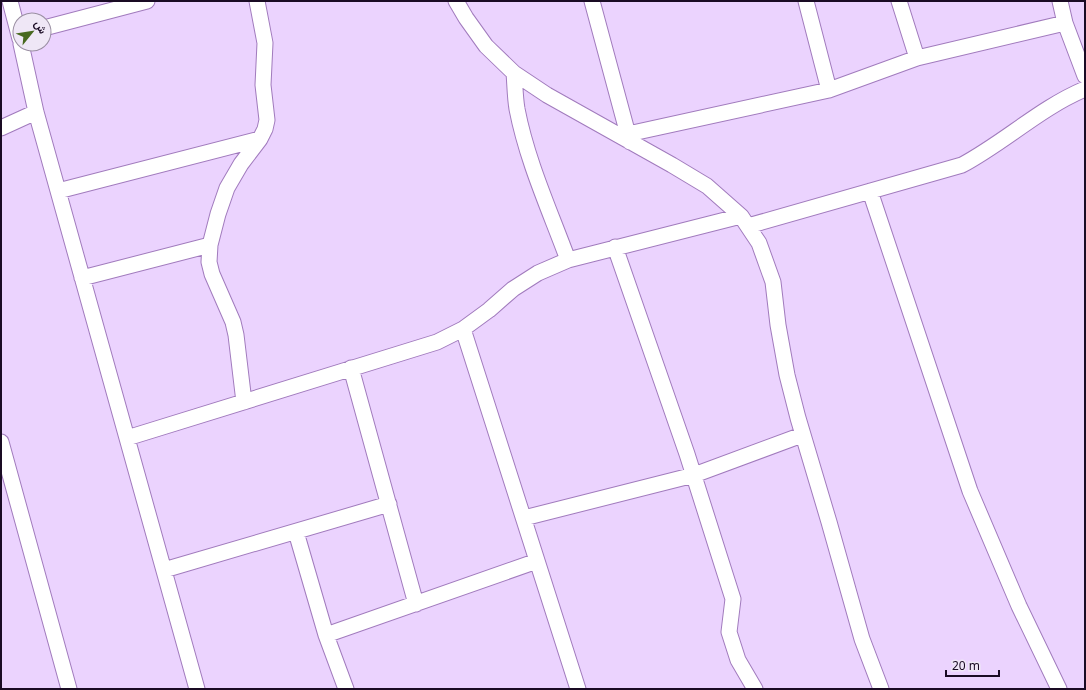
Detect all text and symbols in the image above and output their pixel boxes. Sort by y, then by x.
north arrow [12,12,52,52]
text: ش [31,17,51,36]
scale bar [946,652,999,678]
text: 20 m [952,657,980,674]

